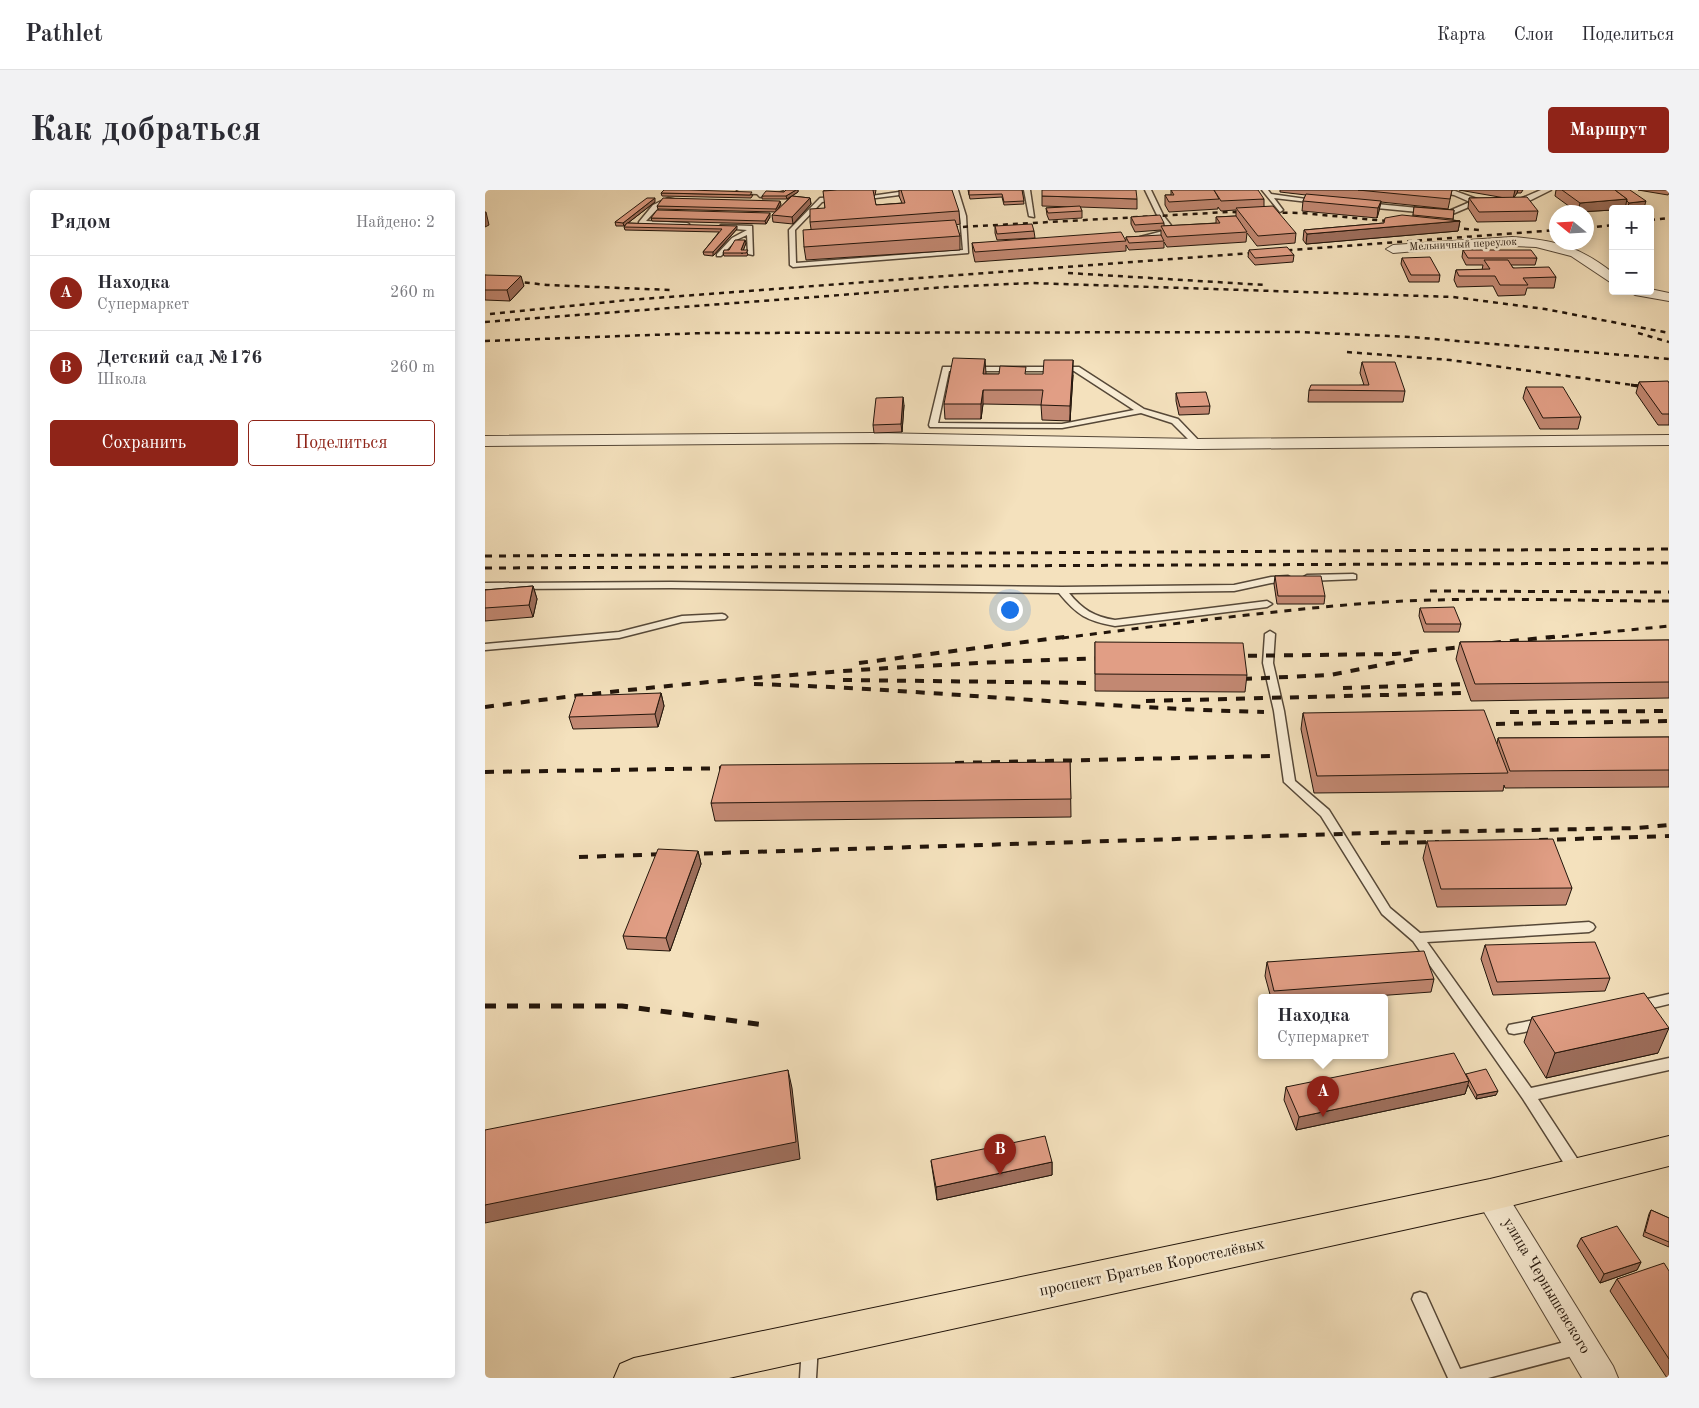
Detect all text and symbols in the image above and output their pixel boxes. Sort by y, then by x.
text: Pathlet [25,23,103,47]
text: Карта [1437,26,1486,44]
text: Слои [1514,26,1553,44]
text: Поделиться [1581,26,1674,44]
button: Маршрут [1548,107,1669,153]
text: Как добраться [30,113,261,148]
north arrow [1549,205,1594,250]
map controls [1609,205,1654,295]
button: + [1609,205,1654,250]
text: Рядом [50,212,111,233]
text: Найдено: 2 [356,215,435,231]
street label: Мельничный переулок [1409,237,1518,253]
button: − [1609,250,1654,295]
text: Находка [97,274,170,293]
text: A [60,285,72,301]
text: 260 m [390,285,435,301]
text: Супермаркет [97,297,189,313]
text: Детский сад №176 [97,349,262,368]
text: B [60,360,72,376]
text: 260 m [390,360,435,376]
text: Школа [97,372,147,388]
button: Сохранить [50,420,238,466]
button: Поделиться [248,420,435,466]
your location [997,597,1023,623]
popup [1258,994,1388,1059]
text: Находка [1277,1007,1350,1026]
text: Супермаркет [1277,1030,1369,1046]
pin: A [1307,1076,1339,1117]
pin: B [984,1134,1016,1175]
street label: улица Чернышевского [1499,1215,1593,1357]
street label: проспект Братьев Коростелёвых [1038,1236,1266,1300]

